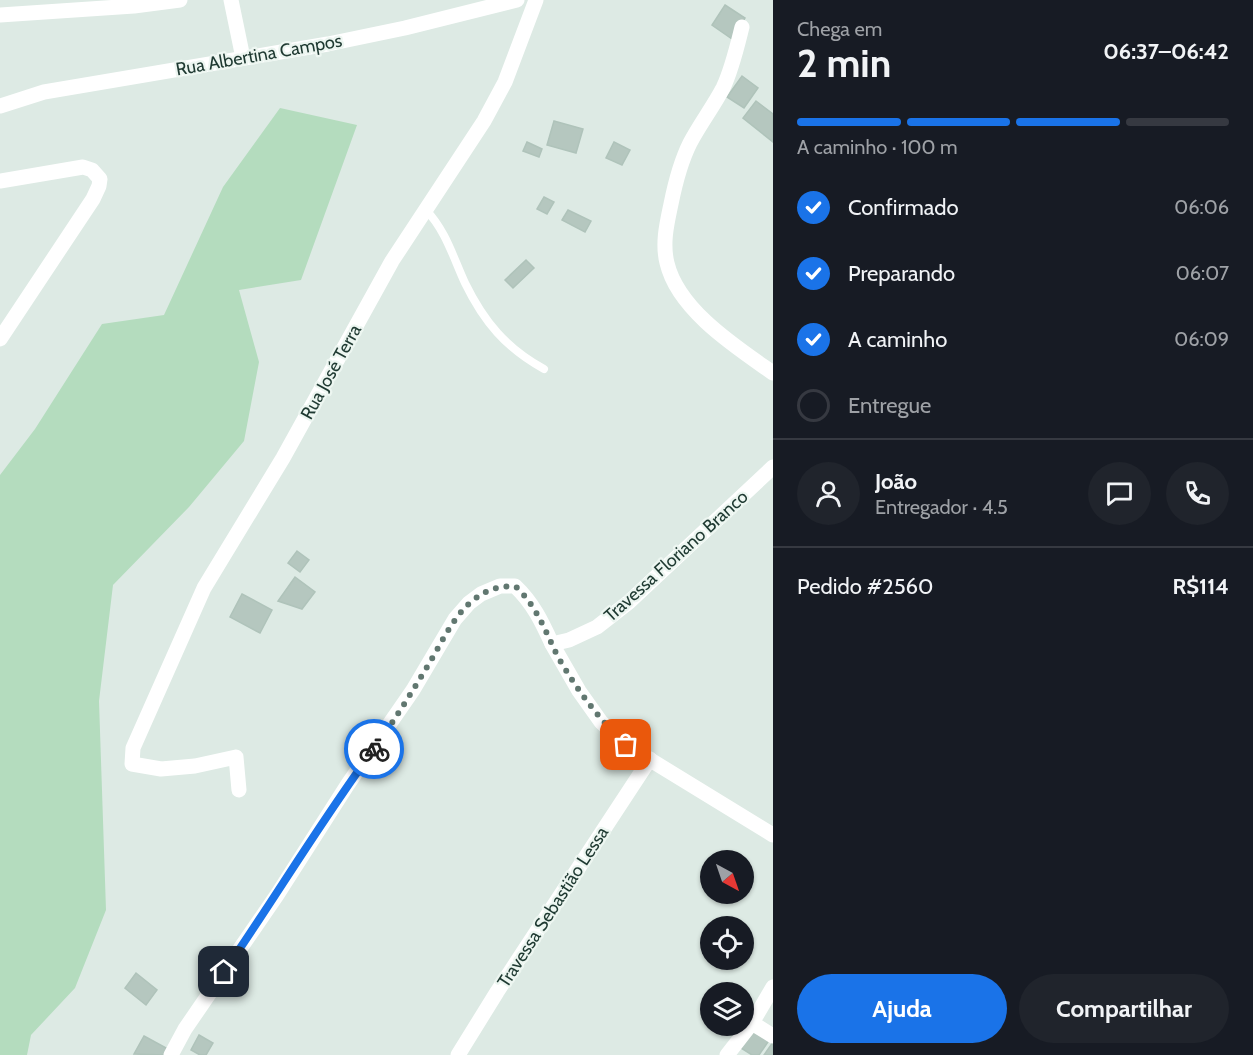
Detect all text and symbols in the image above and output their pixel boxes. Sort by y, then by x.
text: Chega em [797,17,882,41]
street label: Rua Albertina Campos [174,30,344,80]
text: 06:37–06:42 [1103,38,1229,65]
text: 2 min [797,39,891,87]
text: A caminho · 100 m [797,135,958,159]
icon: check [797,191,830,224]
text: Confirmado [848,194,959,221]
text: 06:06 [1174,195,1229,219]
icon: check [797,257,830,290]
text: Preparando [848,260,955,287]
text: 06:07 [1176,261,1229,285]
street label: Rua José Terra [296,320,366,423]
icon: check [797,323,830,356]
text: A caminho [848,326,947,353]
text: 06:09 [1174,327,1229,351]
text: Entregue [848,392,931,419]
button: person [797,462,860,525]
button: chat [1088,462,1151,525]
button: phone [1166,462,1229,525]
text: João [875,468,917,495]
street label: Travessa Floriano Branco [600,486,752,626]
text: Entregador · 4.5 [875,495,1008,519]
text: Pedido #2560 [797,573,933,600]
text: R$114 [1173,573,1229,600]
courier [344,719,404,779]
pin [600,719,651,770]
icon: bag [609,728,642,761]
icon: bike [358,733,391,766]
street label: Travessa Sebastião Lessa [493,822,613,992]
north arrow [700,850,754,904]
map controls [700,850,754,1036]
button: locate [700,916,754,970]
pin [198,946,249,997]
icon: home [207,955,240,988]
button: Ajuda [797,974,1007,1043]
button: Compartilhar [1019,974,1229,1043]
button: layers [700,982,754,1036]

